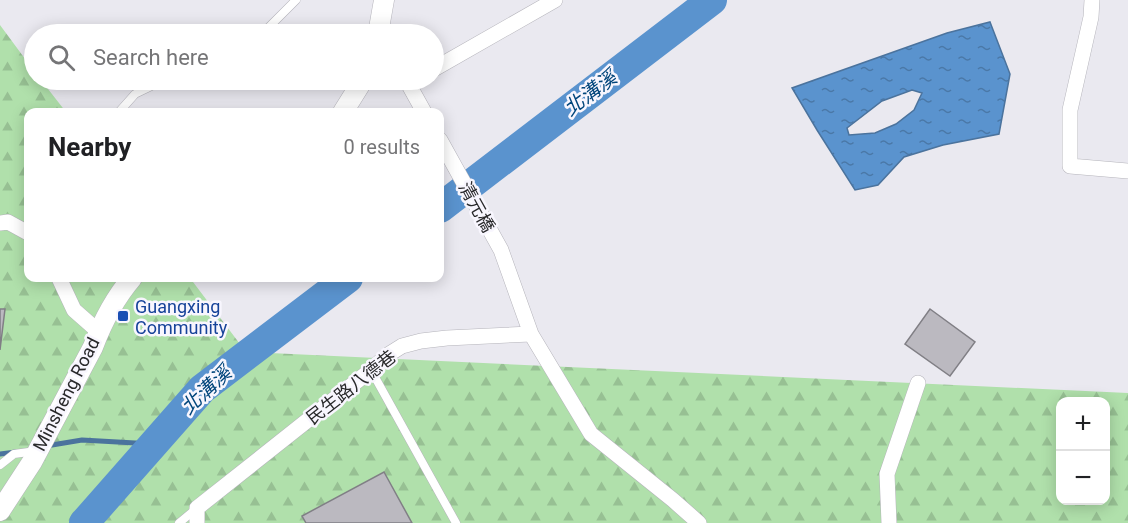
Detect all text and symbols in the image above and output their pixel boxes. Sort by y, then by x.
search box [24,24,444,90]
icon: search [45,41,78,74]
text: Search here [93,45,209,70]
water label: 北溝溪 [559,64,624,121]
text: Nearby [48,132,131,162]
text: 0 results [344,135,420,159]
street label: 清元橋 [455,178,499,236]
place label: Guangxing Community [135,296,228,338]
marker: Guangxing Community [116,309,130,323]
street label: Minsheng Road [28,334,104,454]
street label: 民生路八德巷 [302,345,400,429]
water label: 北溝溪 [176,359,238,419]
map controls [1056,397,1110,505]
button: + [1056,397,1110,451]
button: − [1056,451,1110,505]

